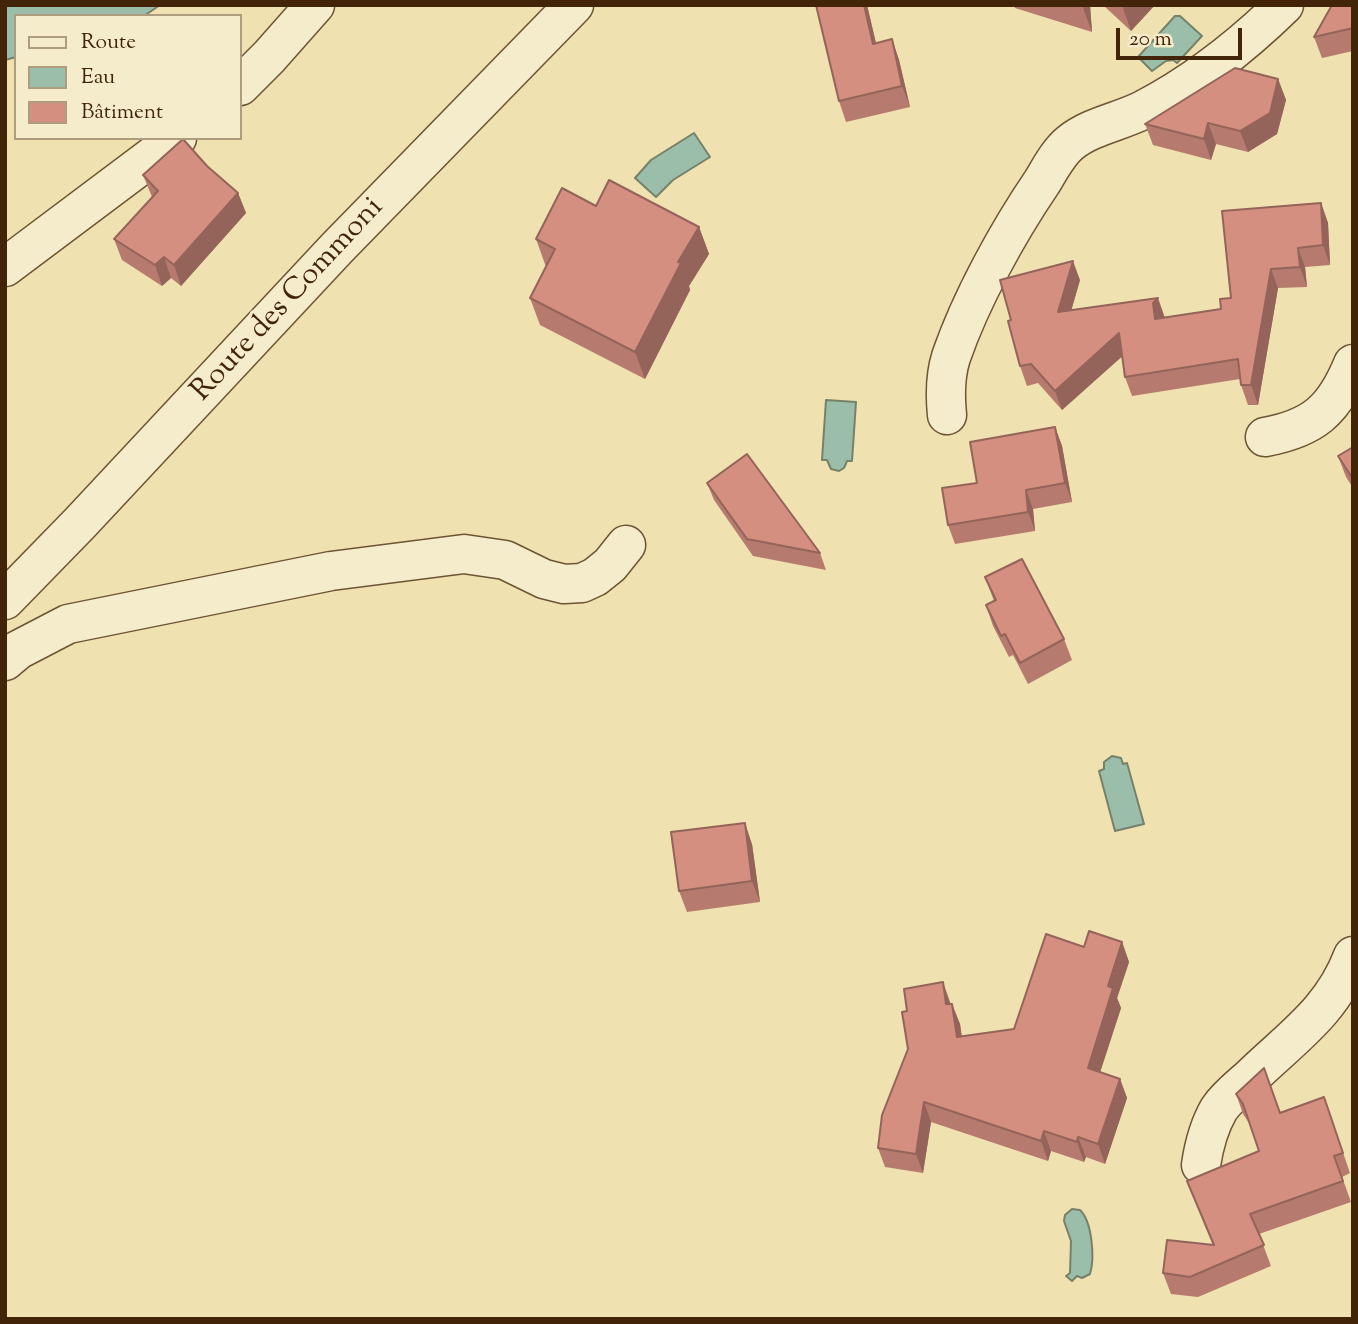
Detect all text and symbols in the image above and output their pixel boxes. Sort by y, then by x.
legend [14,14,242,140]
scale bar [1120,14,1246,58]
text: 20 m [1129,25,1172,55]
text: Route [81,28,136,58]
text: Eau [81,63,115,93]
text: Bâtiment [81,98,163,128]
street label: Route des Commoni [185,192,393,410]

